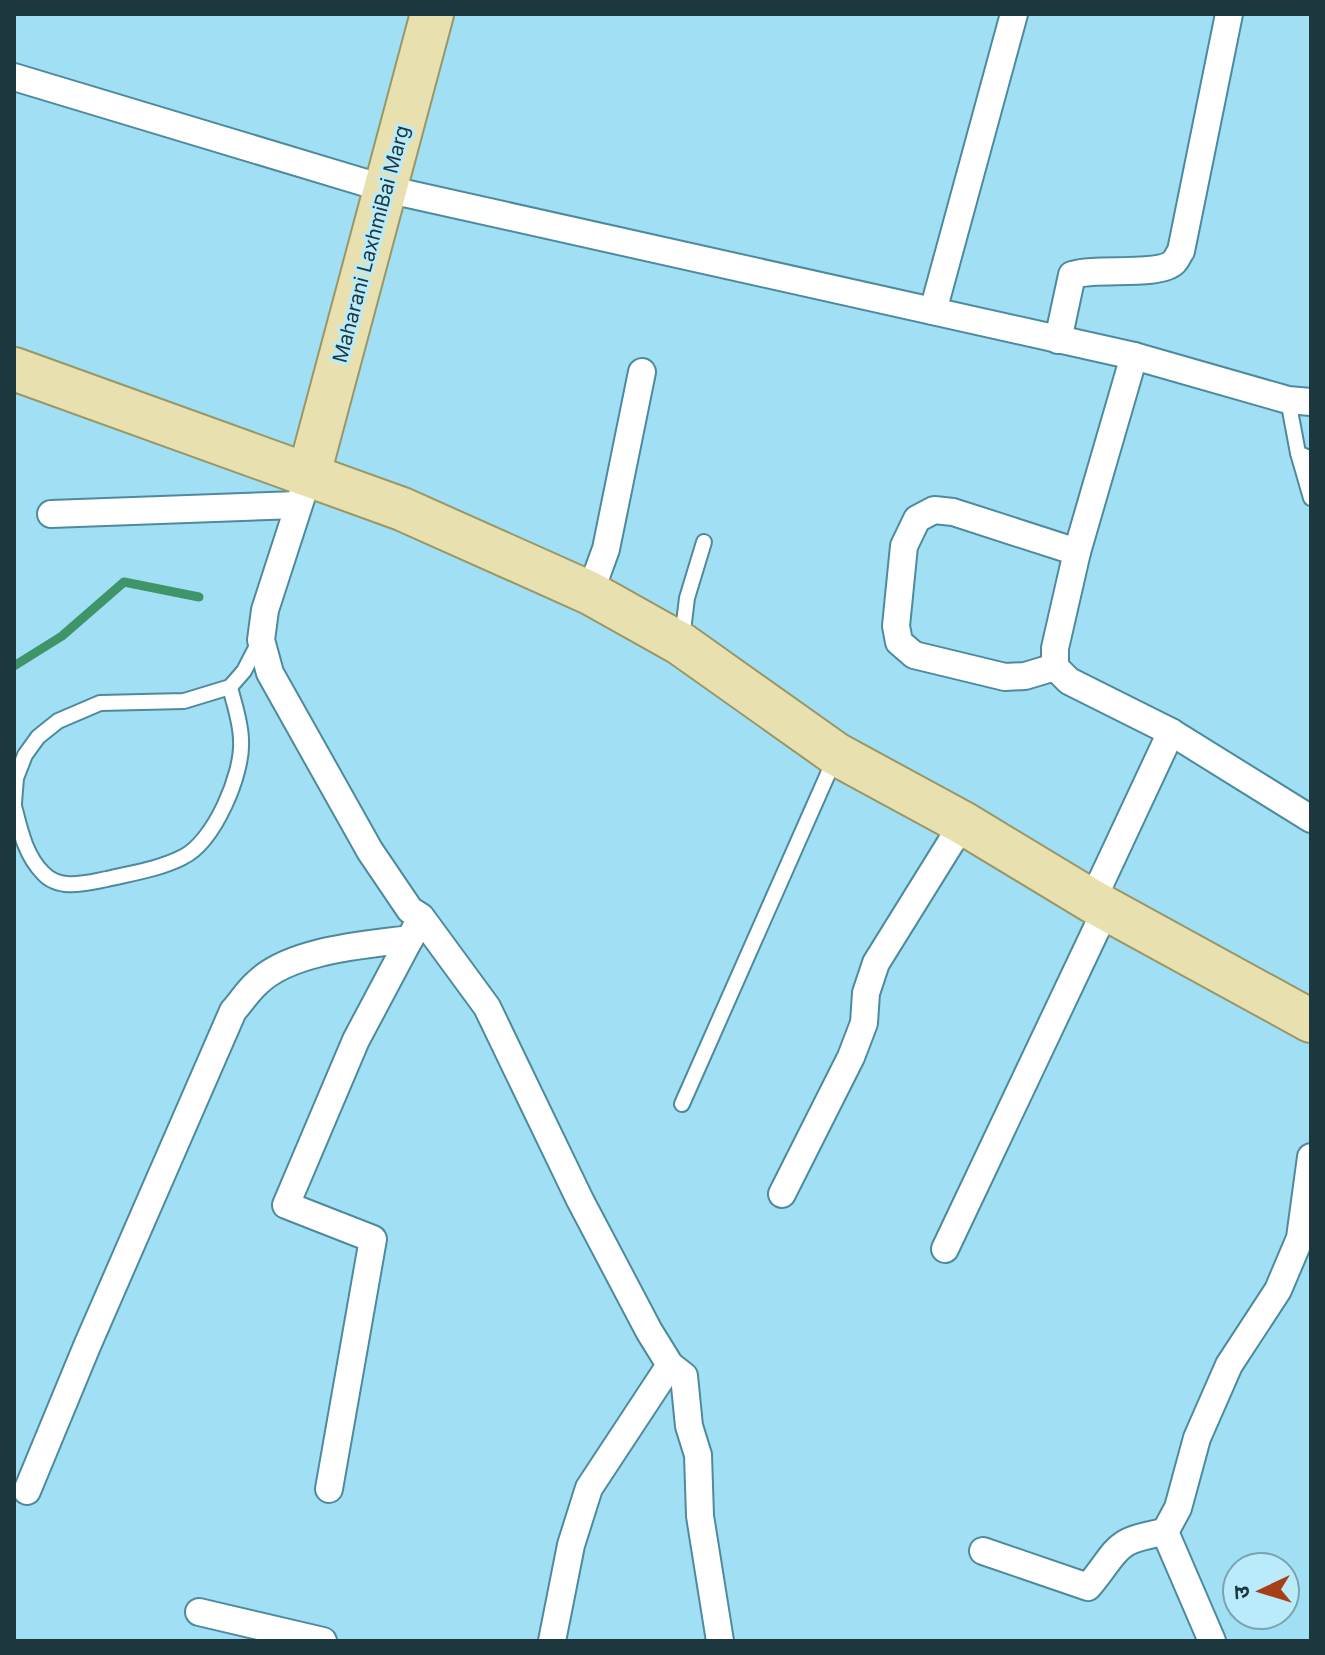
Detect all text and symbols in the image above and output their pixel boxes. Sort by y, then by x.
street label: Maharani LaxhmiBai Marg [328,123,414,365]
north arrow [1221,1551,1301,1631]
text: उ [1228,1584,1254,1600]

